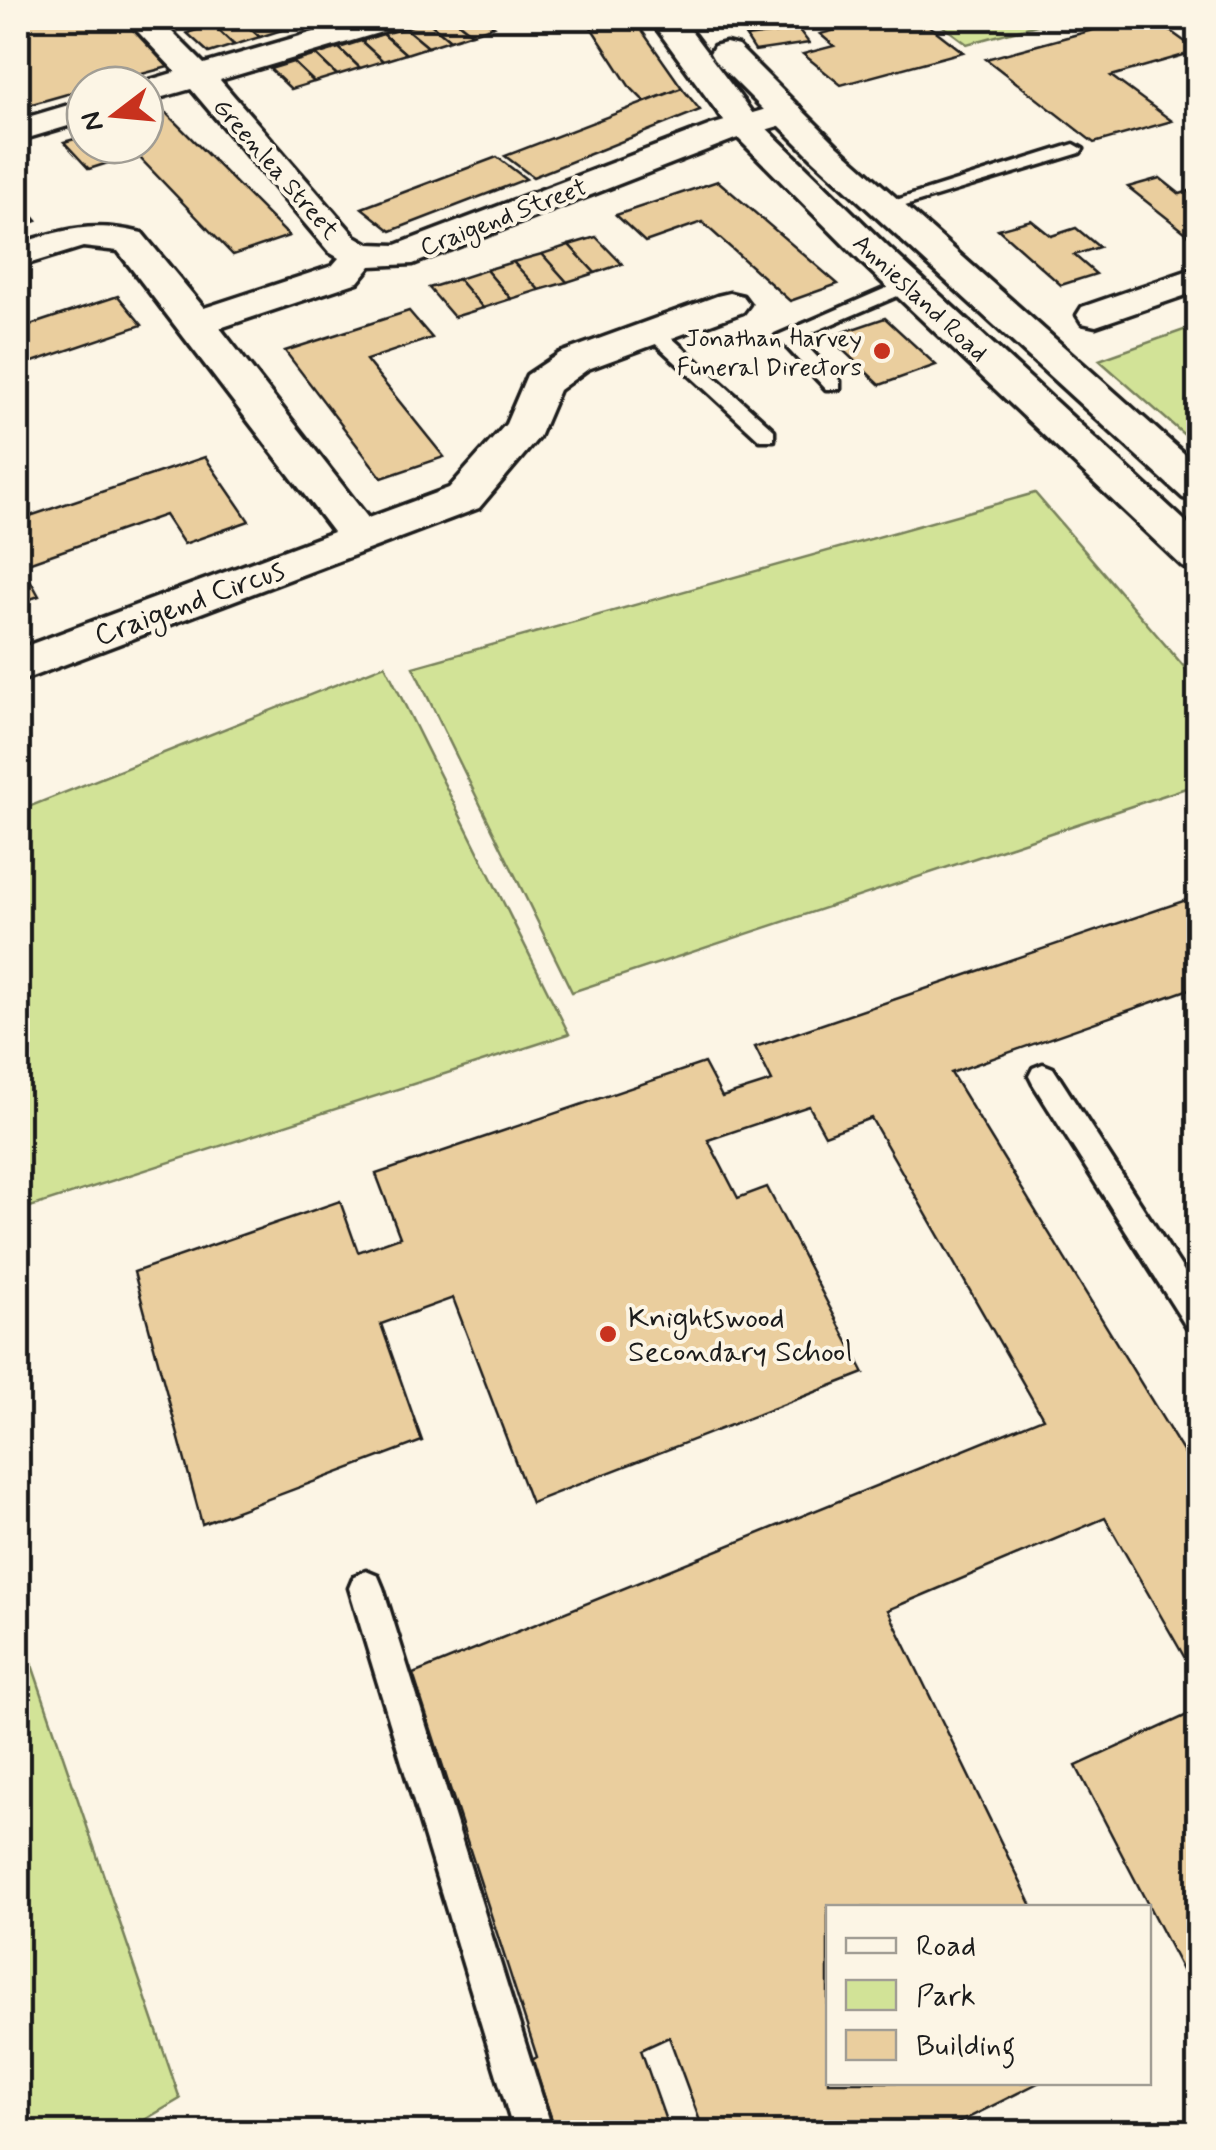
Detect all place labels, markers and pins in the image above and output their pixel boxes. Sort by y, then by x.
place label: Jonathan Harvey Funeral Directors [677,323,862,385]
marker: Jonathan Harvey Funeral Directors [871,340,893,362]
place label: Knightswood Secondary School [628,1299,853,1372]
marker: Knightswood Secondary School [597,1323,619,1345]

